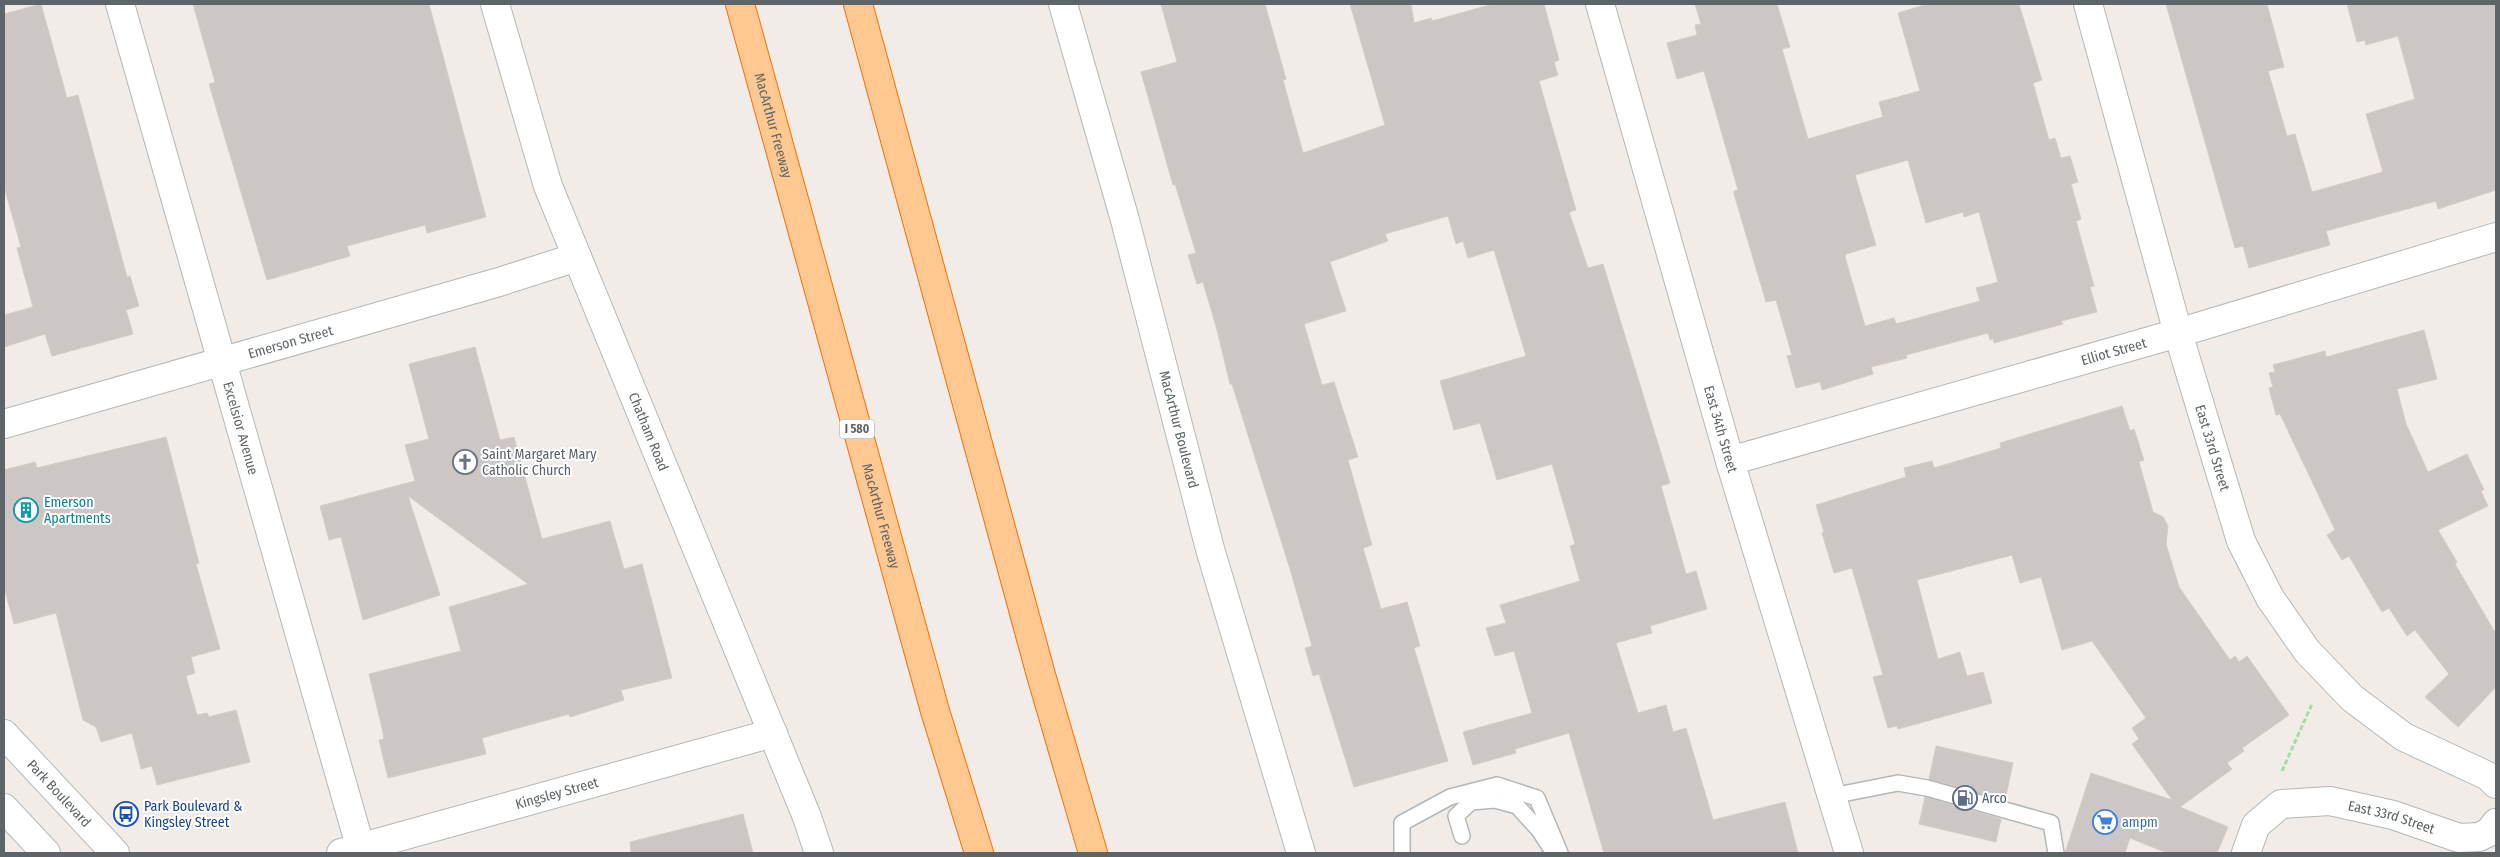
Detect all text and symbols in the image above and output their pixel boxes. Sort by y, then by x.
street label: MacArthur Freeway [751,71,796,181]
street label: Emerson Street [246,321,335,362]
street label: Elliot Street [2079,334,2149,369]
street label: MacArthur Boulevard [1156,369,1202,490]
street label: Excelsior Avenue [220,380,262,477]
street label: East 34th Street [1700,384,1742,475]
street label: Chatham Road [625,390,672,473]
street label: East 33rd Street [2192,402,2234,493]
road number: I 580 [840,419,874,438]
place label: Saint Margaret Mary Catholic Church [482,446,597,479]
church icon: Saint Margaret Mary Catholic Church [452,449,478,475]
street label: MacArthur Freeway [859,461,904,571]
place label: Emerson Apartments [44,494,111,527]
building icon: Emerson Apartments [13,497,39,523]
street label: Park Boulevard [24,756,95,830]
street label: Kingsley Street [513,773,601,813]
fuel station icon: Arco [1952,785,1978,811]
place label: Arco [1982,790,2007,807]
street label: East 33rd Street [2347,797,2437,838]
place label: Park Boulevard & Kingsley Street [144,798,242,831]
bus stop icon: Park Boulevard & Kingsley Street [113,801,139,827]
supermarket icon: ampm [2092,809,2118,835]
place label: ampm [2122,814,2158,831]

